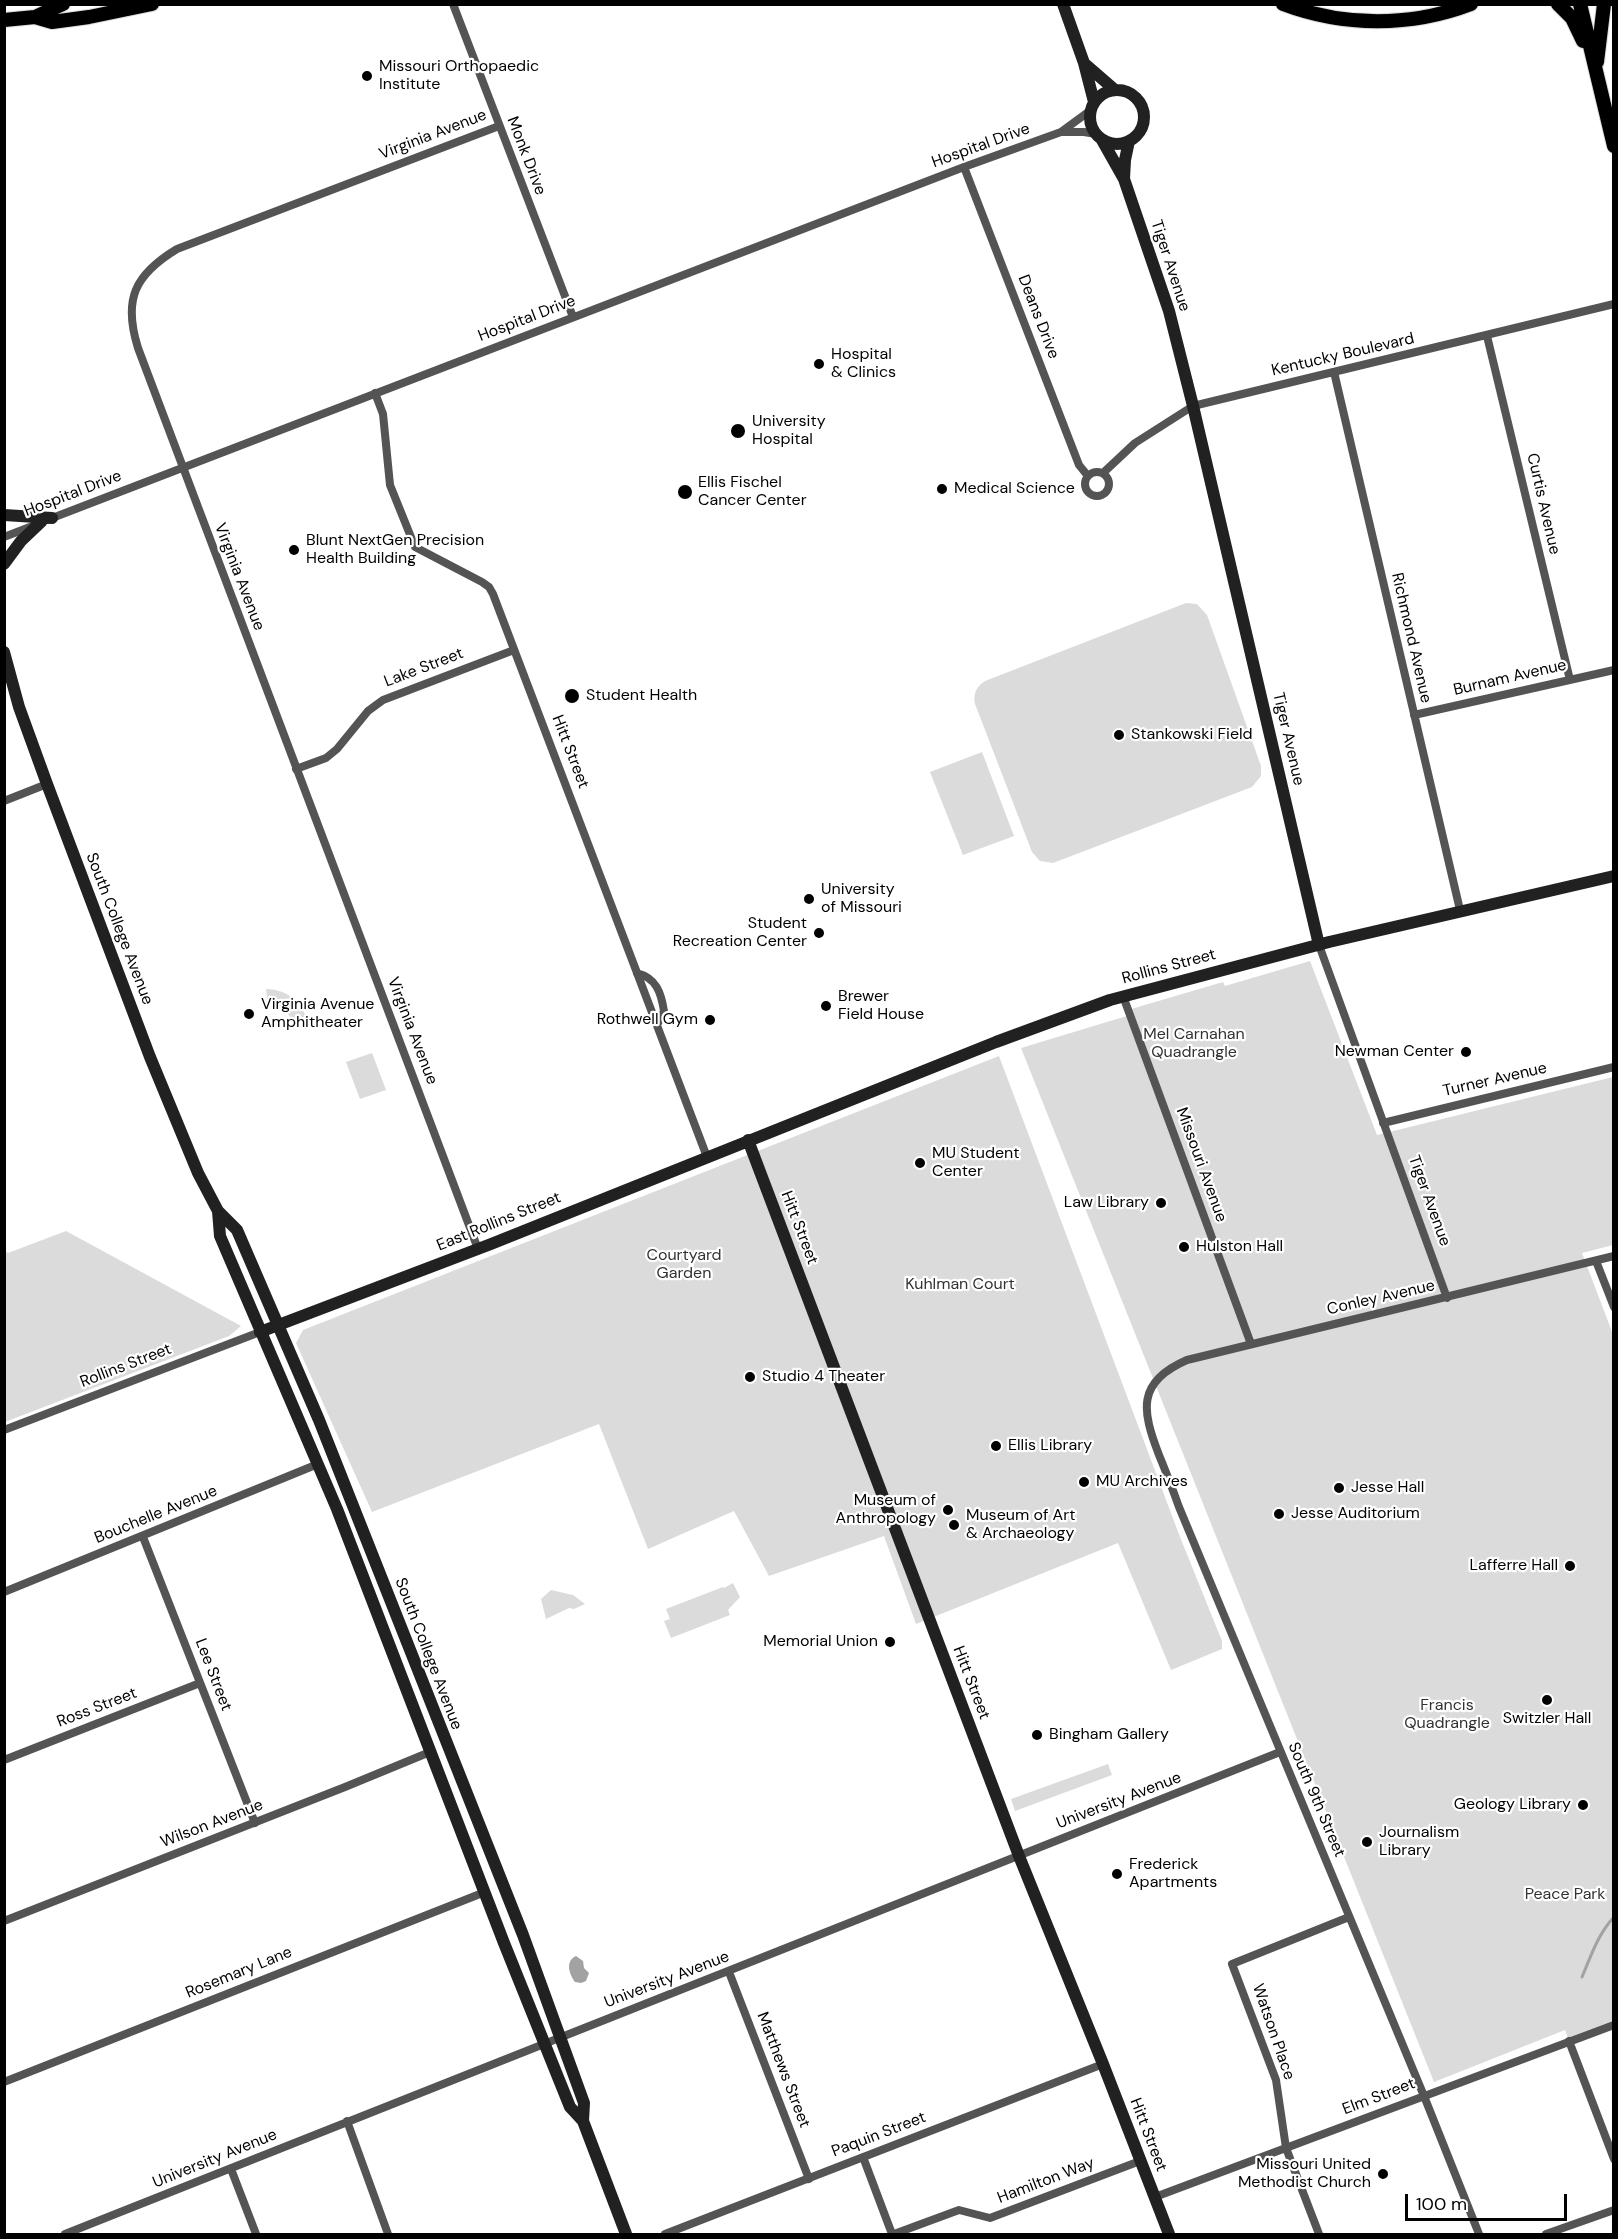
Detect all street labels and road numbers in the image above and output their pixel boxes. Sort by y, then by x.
street label: Virginia Avenue [377,106,489,164]
street label: Monk Drive [502,114,550,198]
street label: Hospital Drive [929,119,1033,173]
street label: Tiger Avenue [1146,218,1194,314]
street label: Deans Drive [1013,272,1063,362]
street label: Hospital Drive [475,292,579,346]
street label: Kentucky Boulevard [1270,329,1416,381]
street label: Curtis Avenue [1522,452,1564,556]
street label: Hospital Drive [21,467,125,521]
street label: Virginia Avenue [210,521,268,633]
street label: Richmond Avenue [1387,571,1435,705]
street label: Lake Street [382,644,466,692]
street label: Burnam Avenue [1452,656,1568,700]
street label: Tiger Avenue [1268,691,1308,787]
street label: Hitt Street [547,713,593,791]
street label: South College Avenue [81,850,157,1008]
street label: Rollins Street [1120,945,1218,989]
street label: Virginia Avenue [383,975,441,1087]
street label: Turner Avenue [1441,1059,1549,1101]
street label: Missouri Avenue [1171,1105,1231,1225]
street label: Tiger Avenue [1404,1153,1454,1249]
street label: East Rollins Street [434,1188,564,1256]
street label: Hitt Street [776,1189,822,1267]
street label: Conley Avenue [1325,1276,1437,1320]
street label: Rollins Street [78,1340,174,1392]
street label: Bouchelle Avenue [92,1482,220,1548]
street label: South College Avenue [390,1575,466,1733]
street label: Lee Street [190,1636,236,1714]
street label: Hitt Street [948,1644,994,1722]
street label: Ross Street [54,1684,140,1732]
street label: South 9th Street [1283,1740,1349,1860]
street label: University Avenue [1054,1768,1184,1834]
street label: Wilson Avenue [158,1796,266,1852]
street label: Rosemary Lane [183,1943,295,2003]
street label: University Avenue [602,1947,732,2013]
street label: Watson Place [1248,1982,1298,2082]
street label: Matthews Street [752,2009,814,2131]
street label: Elm Street [1340,2074,1418,2120]
street label: Hitt Street [1125,2096,1171,2174]
street label: Paquin Street [829,2108,929,2162]
street label: University Avenue [150,2125,280,2193]
street label: Hamilton Way [995,2154,1097,2208]

